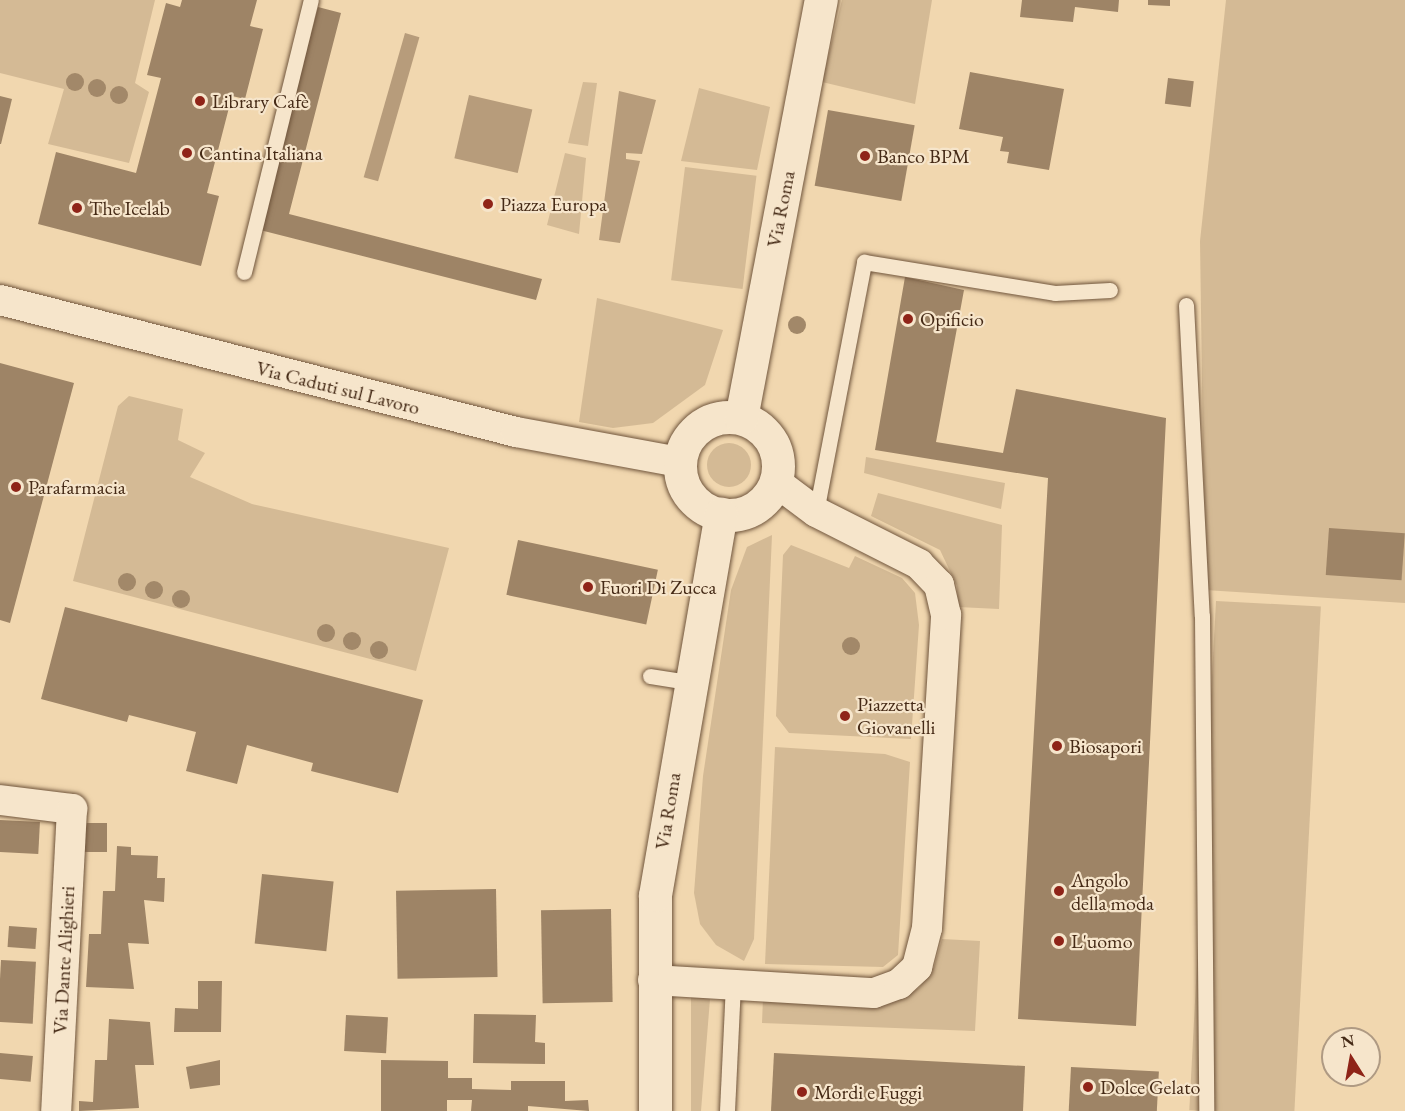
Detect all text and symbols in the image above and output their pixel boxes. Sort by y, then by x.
place label: Library Cafè [212,89,309,113]
marker: Library Cafè [193,94,207,108]
place label: Cantina Italiana [199,141,323,165]
place label: Banco BPM [877,144,970,168]
marker: Cantina Italiana [180,146,194,160]
marker: Banco BPM [858,149,872,163]
street label: Via Roma [762,169,800,249]
place label: Piazza Europa [500,192,607,216]
place label: The Icelab [89,196,170,220]
marker: Piazza Europa [481,197,495,211]
marker: The Icelab [70,201,84,215]
place label: Opificio [920,307,984,331]
marker: Opificio [901,312,915,326]
street label: Via Caduti sul Lavoro [254,356,422,420]
place label: Parafarmacia [28,475,126,499]
marker: Parafarmacia [9,480,23,494]
place label: Fuori Di Zucca [600,575,716,599]
marker: Fuori Di Zucca [581,580,595,594]
place label: Piazzetta Giovanelli [857,692,935,739]
marker: Piazzetta Giovanelli [838,709,852,723]
place label: Biosapori [1069,734,1142,758]
marker: Biosapori [1050,739,1064,753]
street label: Via Roma [650,771,686,851]
place label: Angolo della moda [1071,868,1154,915]
marker: Angolo della moda [1052,884,1066,898]
street label: Via Dante Alighieri [48,885,80,1035]
place label: L'uomo [1071,929,1133,953]
marker: L'uomo [1052,934,1066,948]
north arrow [1321,1027,1381,1087]
text: N [1339,1029,1356,1052]
place label: Dolce Gelato [1100,1075,1200,1099]
place label: Mordi e Fuggi [814,1080,922,1104]
marker: Dolce Gelato [1081,1080,1095,1094]
marker: Mordi e Fuggi [795,1085,809,1099]

